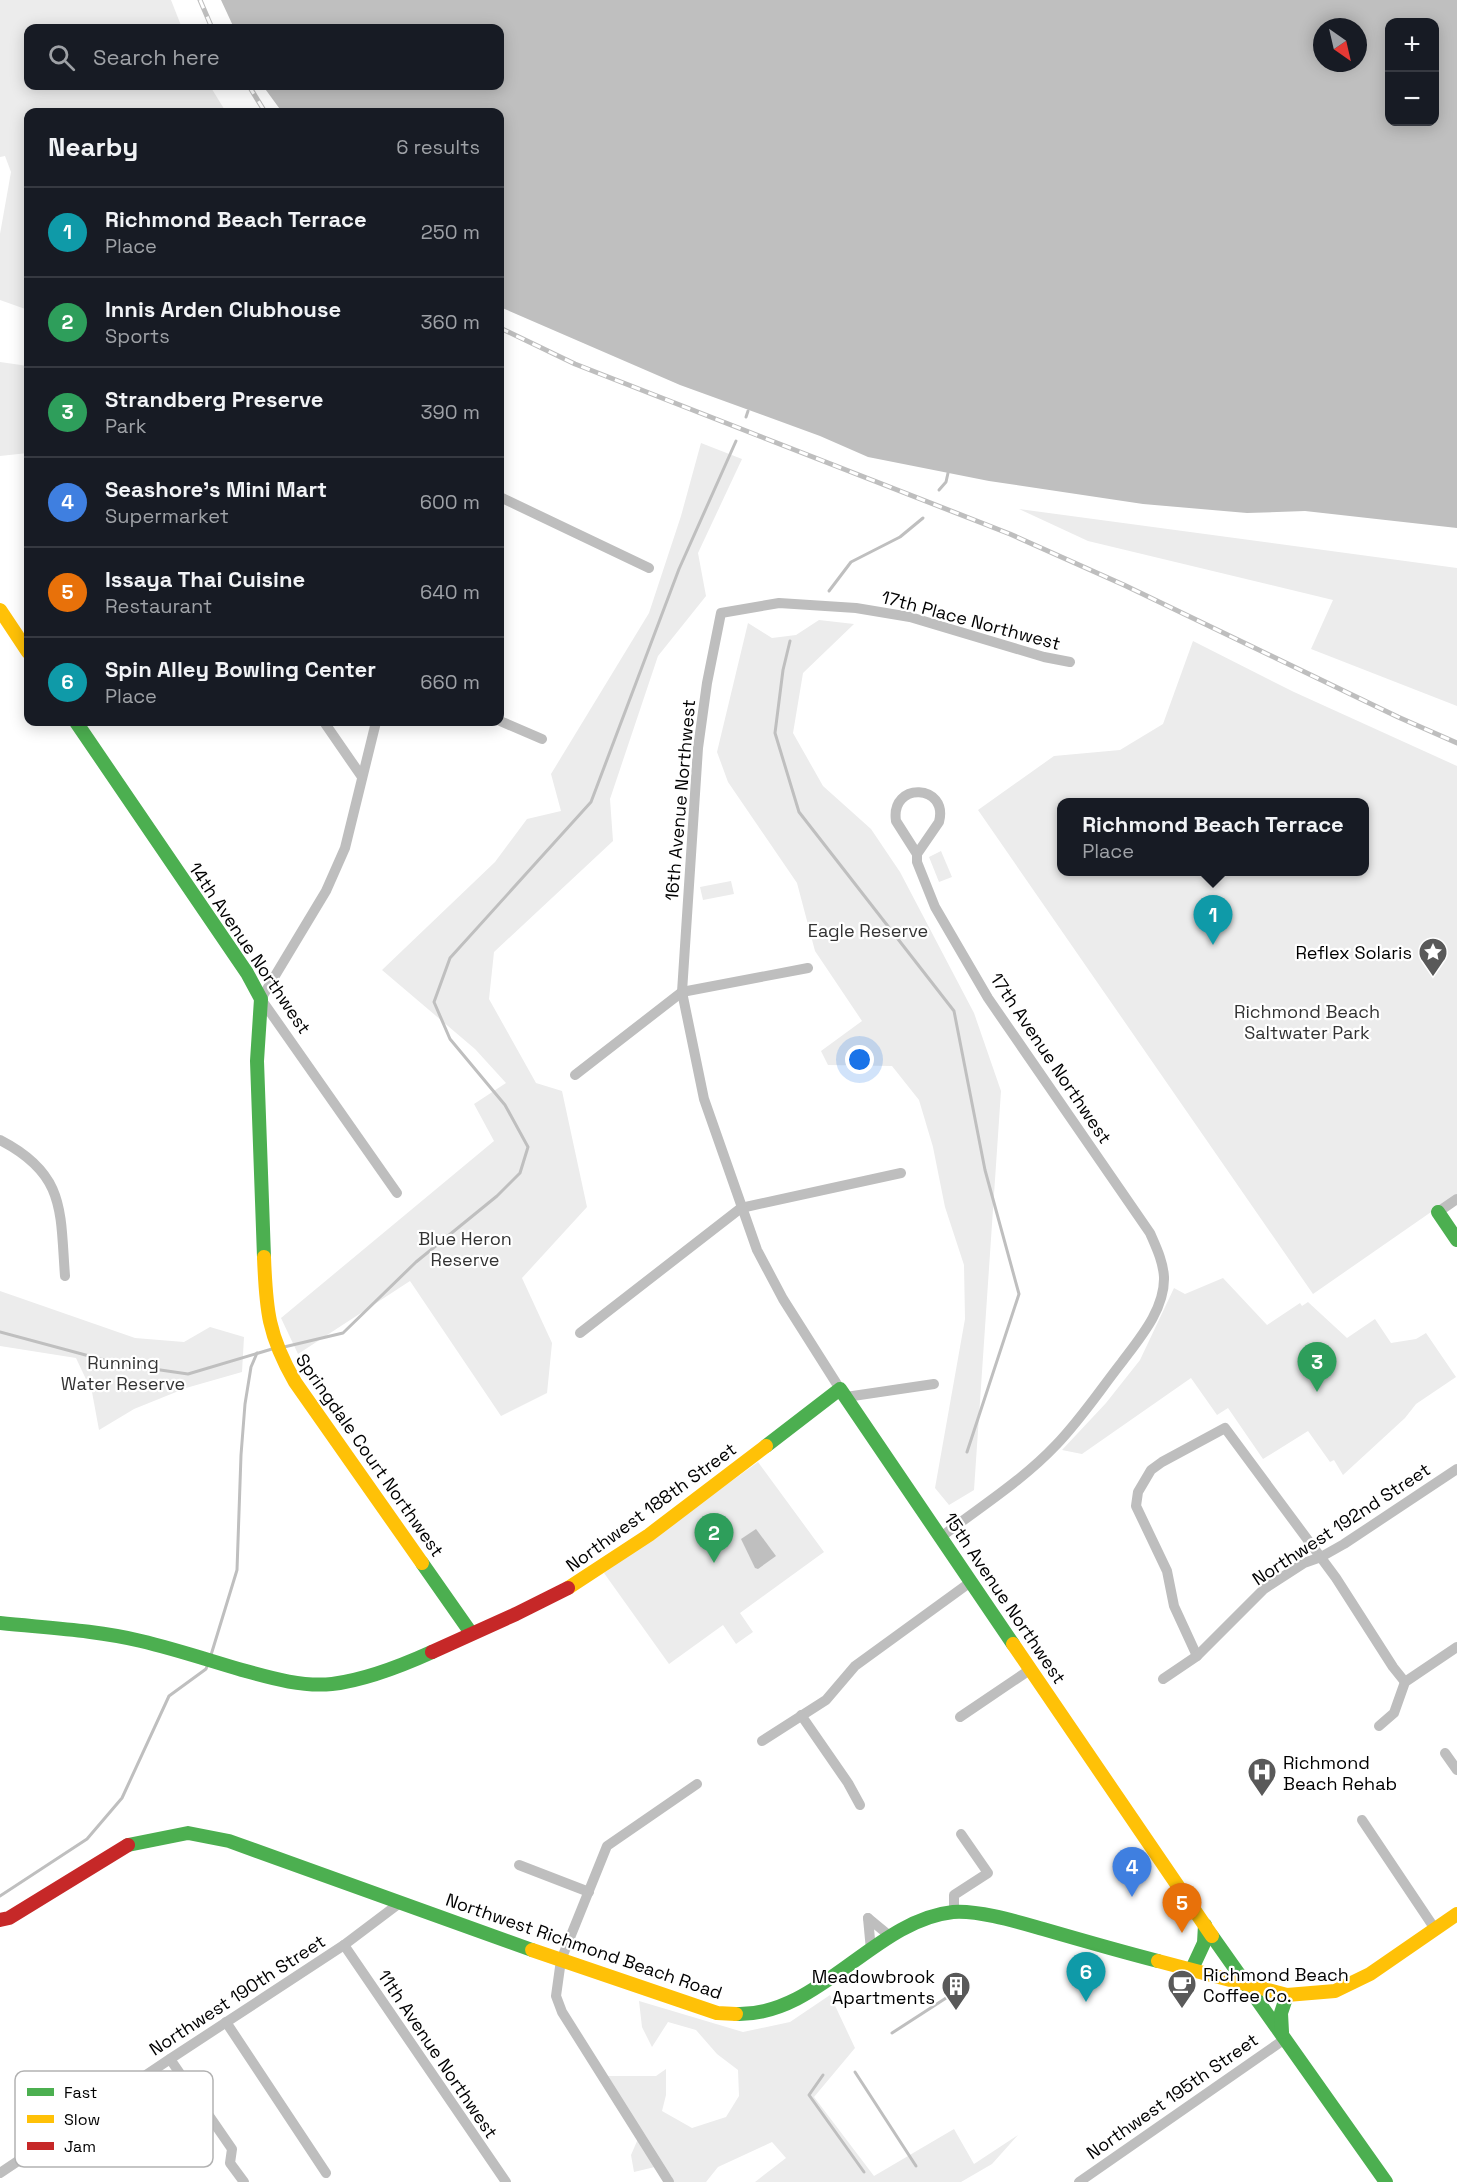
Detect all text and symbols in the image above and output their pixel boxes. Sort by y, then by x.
north arrow [1313,18,1367,72]
map controls [1385,18,1439,126]
button: + [1385,18,1439,72]
search box [24,24,504,90]
icon: search [45,41,78,74]
text: Search here [93,43,220,71]
button: − [1385,72,1439,126]
text: Nearby [48,130,138,164]
text: 6 results [396,134,480,160]
text: Richmond Beach Terrace [105,205,367,233]
text: 1 [63,219,72,245]
text: 250 m [421,219,480,245]
text: Place [105,233,157,259]
text: Innis Arden Clubhouse [105,295,341,323]
text: 2 [62,309,73,335]
text: 360 m [421,309,480,335]
text: Sports [105,323,170,349]
text: Strandberg Preserve [105,385,323,413]
text: 3 [61,399,74,425]
text: 390 m [421,399,480,425]
text: Park [105,413,147,439]
text: Seashore's Mini Mart [105,475,327,503]
text: 4 [61,489,74,515]
text: 600 m [420,489,480,515]
text: Supermarket [105,503,229,529]
text: Issaya Thai Cuisine [105,565,305,593]
text: 5 [62,579,74,605]
text: 640 m [420,579,480,605]
street label: 17th Place Northwest [879,585,1063,655]
text: Restaurant [105,593,212,619]
text: Spin Alley Bowling Center [105,655,376,683]
text: 6 [61,669,74,695]
text: 660 m [420,669,480,695]
text: Place [105,683,157,709]
street label: 16th Avenue Northwest [660,698,700,902]
popup [1057,798,1369,876]
text: Richmond Beach Terrace [1082,810,1344,838]
text: Place [1082,838,1134,864]
street label: 14th Avenue Northwest [184,858,316,1038]
pin: 1 [1194,896,1232,945]
park label: Eagle Reserve [808,919,928,942]
place icon: Reflex Solaris [1417,936,1449,978]
place label: Reflex Solaris [1295,941,1412,964]
street label: 17th Avenue Northwest [985,968,1117,1148]
park label: Richmond Beach Saltwater Park [1234,1000,1380,1044]
your location [845,1045,874,1074]
park label: Blue Heron Reserve [418,1227,512,1271]
pin: 3 [1298,1342,1336,1392]
street label: Springdale Court Northwest [291,1349,449,1561]
park label: Running Water Reserve [61,1351,185,1395]
street label: Northwest 188th Street [561,1437,741,1577]
street label: Northwest 192nd Street [1248,1458,1434,1590]
street label: 15th Avenue Northwest [939,1508,1071,1688]
pin: 2 [694,1514,734,1563]
place label: Richmond Beach Rehab [1283,1751,1397,1795]
hospital icon: Richmond Beach Rehab [1246,1756,1278,1798]
pin: 4 [1112,1848,1152,1897]
pin: 5 [1162,1884,1202,1933]
street label: Northwest Richmond Beach Road [443,1888,725,2004]
street label: Northwest 190th Street [145,1929,329,2061]
pin: 6 [1066,1952,1106,2002]
place label: Richmond Beach Coffee Co. [1203,1963,1349,2007]
street label: 11th Avenue Northwest [373,1965,503,2143]
place label: Meadowbrook Apartments [812,1965,935,2009]
cafe icon: Richmond Beach Coffee Co. [1166,1968,1198,2010]
building icon: Meadowbrook Apartments [940,1970,972,2012]
street label: Northwest 195th Street [1082,2028,1262,2164]
legend [15,2071,213,2167]
text: Fast [64,2082,97,2103]
text: Slow [64,2109,100,2130]
text: Jam [64,2136,96,2157]

